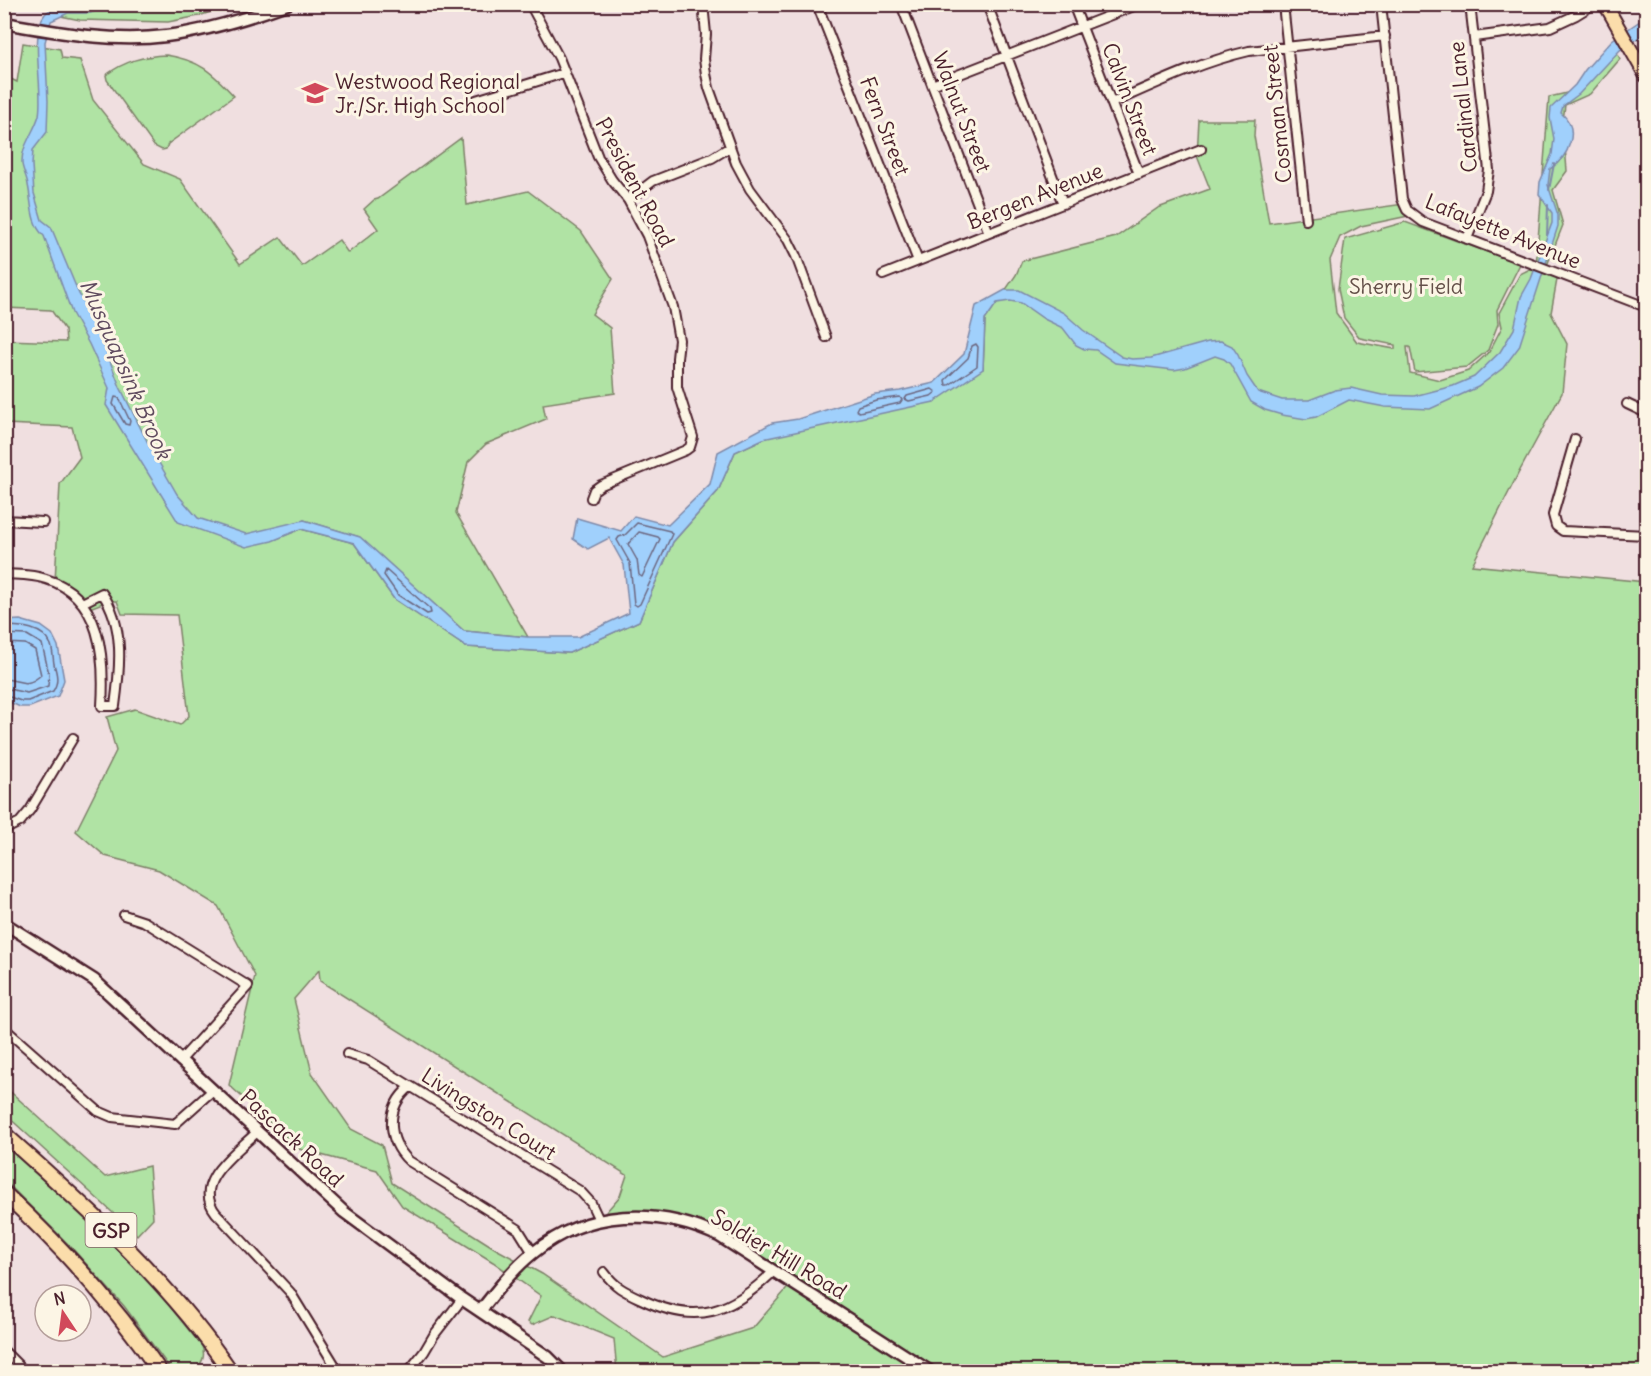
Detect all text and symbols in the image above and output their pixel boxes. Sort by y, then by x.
street label: Calvin Street [1096,39,1164,159]
street label: Cardinal Lane [1443,40,1483,174]
street label: Cosman Street [1256,44,1298,184]
street label: Walnut Street [927,48,997,176]
place label: Westwood Regional Jr./Sr. High School [335,68,520,119]
street label: Fern Street [854,73,916,179]
school or university icon: Westwood Regional Jr./Sr. High School [300,78,330,108]
street label: President Road [590,113,680,251]
street label: Bergen Avenue [963,157,1107,235]
street label: Lafayette Avenue [1421,187,1585,275]
park label: Sherry Field [1349,273,1463,300]
water label: Musquapsink Brook [74,275,179,465]
street label: Livingston Court [417,1062,561,1166]
street label: Pascack Road [235,1083,349,1193]
street label: Soldier Hill Road [706,1203,852,1305]
road number: GSP [86,1213,136,1247]
north arrow [33,1283,93,1343]
text: N [52,1287,67,1309]

